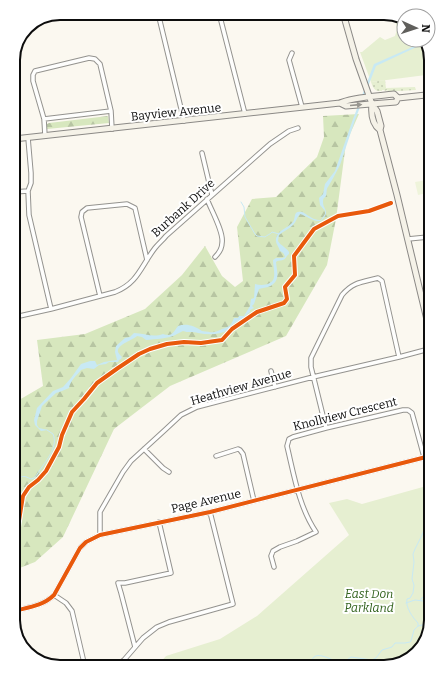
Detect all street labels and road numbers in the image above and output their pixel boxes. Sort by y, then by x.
street label: Bayview Avenue [130,100,222,124]
street label: Burbank Drive [149,176,217,240]
street label: Heathview Avenue [189,366,293,408]
street label: Knollview Crescent [291,394,399,434]
street label: Page Avenue [170,486,242,516]

